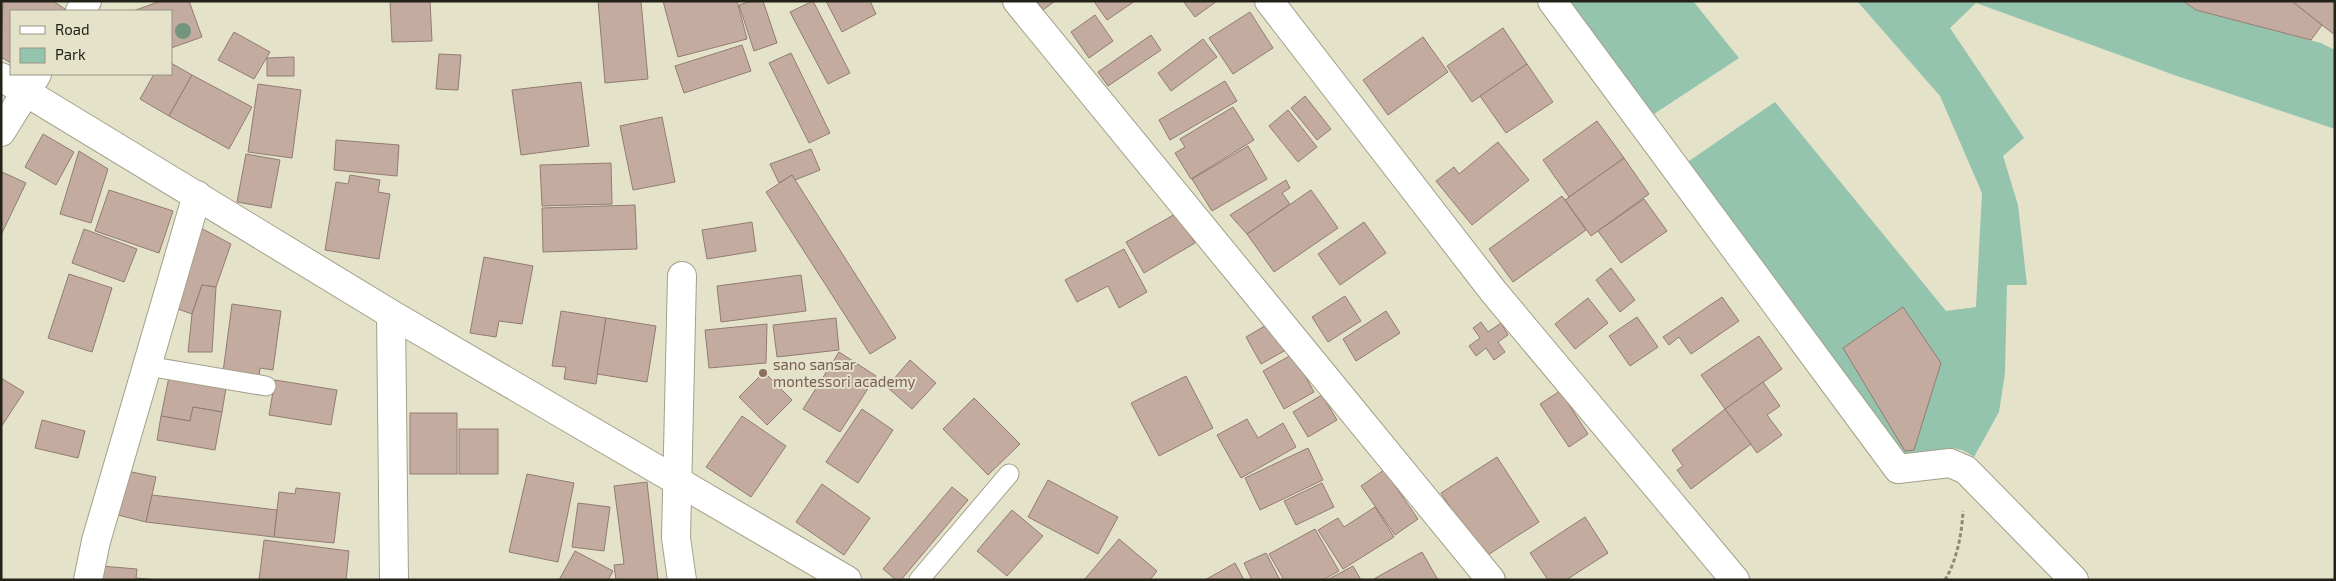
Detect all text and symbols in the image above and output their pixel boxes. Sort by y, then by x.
legend [10,10,172,75]
text: Road [55,20,90,38]
text: Park [55,45,86,63]
place label: sano sansar montessori academy [773,355,916,390]
marker: sano sansar montessori academy [757,367,769,379]

